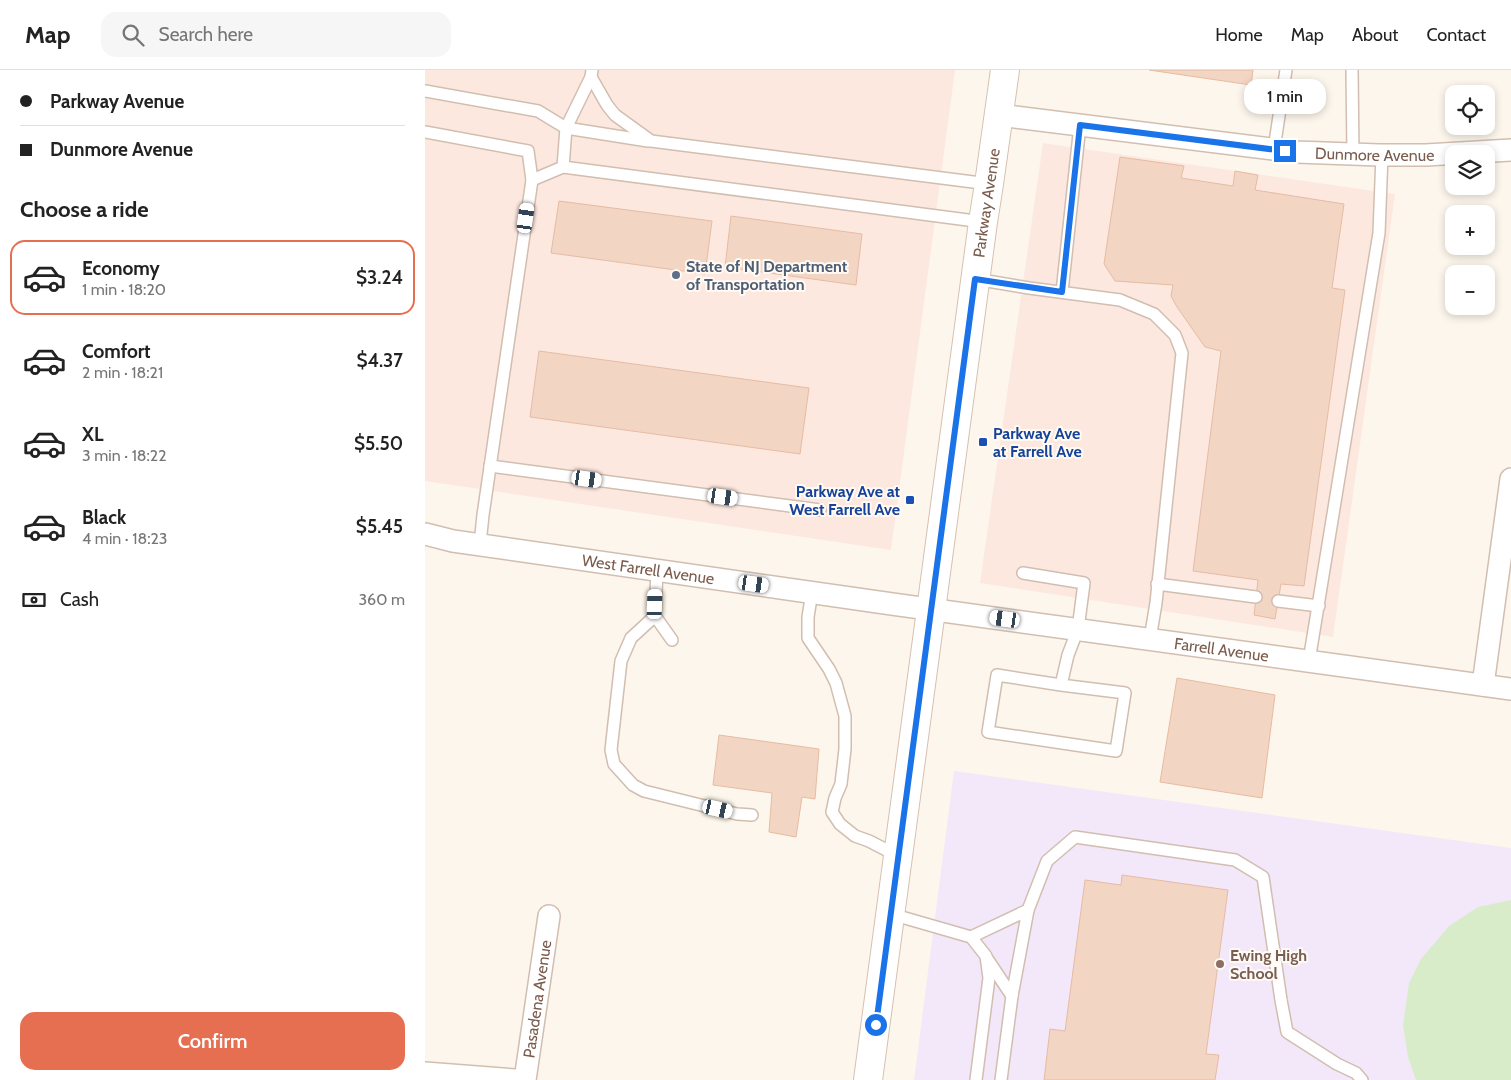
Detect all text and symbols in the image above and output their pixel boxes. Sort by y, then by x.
search box [101,12,451,57]
text: Map [25,20,71,49]
icon: search [119,21,147,49]
text: Search here [159,23,253,46]
text: Home [1215,24,1263,46]
text: Map [1291,24,1324,46]
text: About [1352,24,1398,46]
text: Contact [1426,24,1486,46]
callout: 1 min [1244,78,1326,114]
map controls [1445,85,1495,315]
button: locate [1445,85,1495,135]
text: 1 min [1267,87,1303,106]
text: Parkway Avenue [50,90,184,113]
text: Dunmore Avenue [50,138,193,161]
route end [1274,140,1296,162]
street label: Dunmore Avenue [1315,143,1435,165]
button: layers [1445,145,1495,195]
street label: Parkway Avenue [969,147,1003,259]
text: Choose a ride [20,196,149,223]
car [516,202,535,234]
button: + [1445,205,1495,255]
icon: car [22,255,67,300]
text: Economy [82,257,160,280]
place label: State of NJ Department of Transportation [686,257,848,294]
button: − [1445,265,1495,315]
text: $3.24 [356,266,403,289]
marker: State of NJ Department of Transportation [670,269,682,281]
text: 1 min · 18:20 [82,280,166,299]
icon: car [22,338,67,383]
text: Comfort [82,340,151,363]
text: $4.37 [357,349,403,372]
text: 2 min · 18:21 [82,363,163,382]
icon: car [22,421,67,466]
text: XL [82,423,103,446]
place label: Parkway Ave at Farrell Ave [993,424,1082,461]
text: $5.50 [354,432,403,455]
marker: Parkway Ave at Farrell Ave [977,436,989,448]
text: 3 min · 18:22 [82,446,167,465]
car [571,469,602,489]
place label: Parkway Ave at West Farrell Ave [789,482,900,519]
car [707,487,738,507]
marker: Parkway Ave at West Farrell Ave [904,494,916,506]
icon: car [22,504,67,549]
text: Black [82,506,126,529]
text: $5.45 [356,515,403,538]
text: 4 min · 18:23 [82,529,168,548]
street label: West Farrell Avenue [581,550,716,588]
car [738,574,769,594]
icon: cash [20,586,48,614]
text: Cash [60,588,99,611]
car [646,589,663,619]
text: 360 m [358,590,405,609]
car [989,609,1020,629]
street label: Farrell Avenue [1173,633,1270,665]
car [701,798,734,820]
street label: Pasadena Avenue [519,939,555,1059]
place label: Ewing High School [1230,946,1307,983]
marker: Ewing High School [1214,958,1226,970]
button: Confirm [20,1012,405,1070]
route start [865,1014,887,1036]

